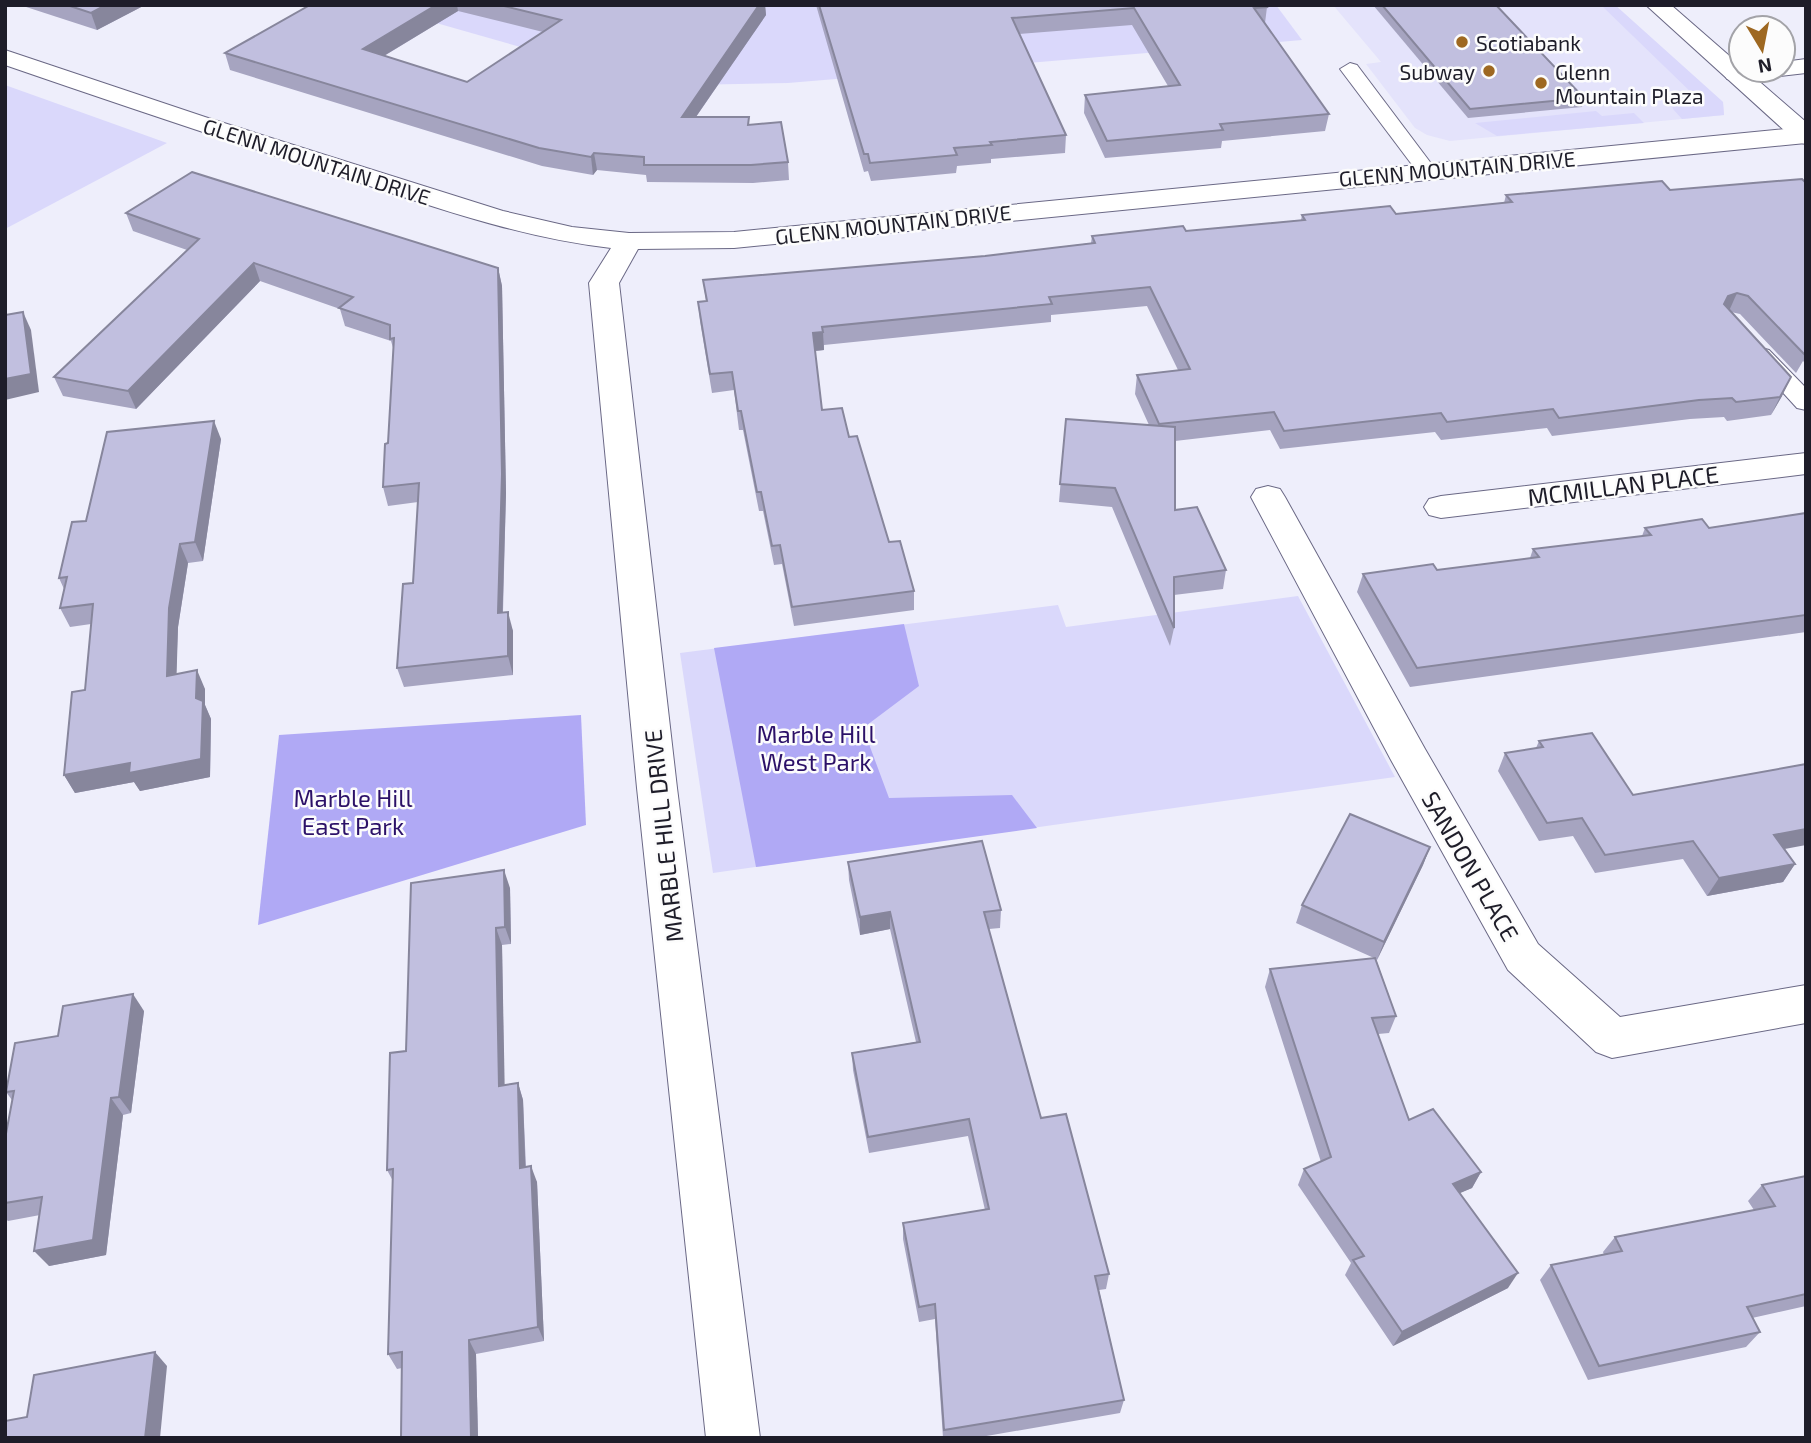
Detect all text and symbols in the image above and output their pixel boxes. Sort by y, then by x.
north arrow [1727,14,1797,84]
place label: Scotiabank [1476,30,1581,55]
marker: Scotiabank [1454,34,1470,50]
text: N [1756,54,1774,79]
place label: Subway [1399,59,1475,84]
place label: Glenn Mountain Plaza [1555,59,1704,108]
marker: Subway [1481,63,1497,79]
marker: Glenn Mountain Plaza [1533,75,1549,91]
street label: GLENN MOUNTAIN DRIVE [200,112,434,210]
street label: GLENN MOUNTAIN DRIVE [1338,145,1576,191]
street label: GLENN MOUNTAIN DRIVE [774,199,1012,249]
street label: MCMILLAN PLACE [1526,459,1720,511]
park label: Marble Hill West Park [756,719,876,776]
street label: MARBLE HILL DRIVE [637,728,689,944]
park label: Marble Hill East Park [293,783,413,840]
street label: SANDON PLACE [1416,786,1526,946]

